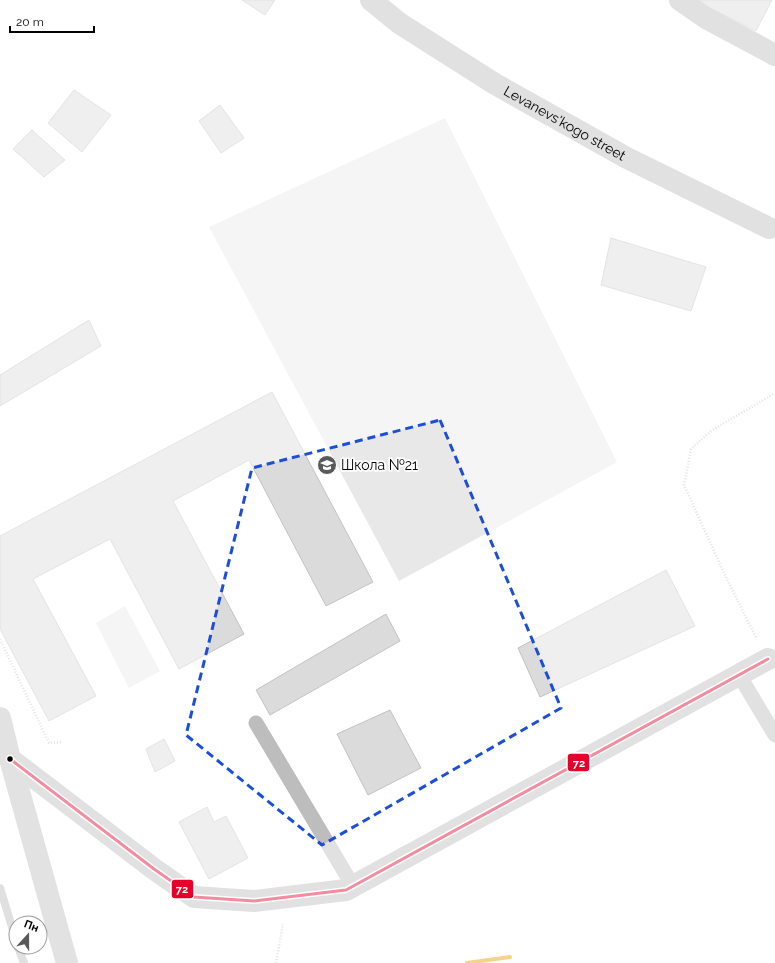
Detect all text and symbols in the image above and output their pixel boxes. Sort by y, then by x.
scale bar [10,8,94,34]
text: 20 m [16,15,44,29]
street label: Levanevs'kogo street [501,83,629,164]
school or university icon: Школа №21 [316,454,338,476]
place label: Школа №21 [341,457,418,473]
line badge: 72 [567,753,590,772]
unlabelled marker [5,754,15,764]
text: 72 [573,757,585,770]
line badge: 72 [171,879,194,899]
text: 72 [176,883,188,896]
north arrow [8,915,48,955]
text: Пн [22,917,41,935]

